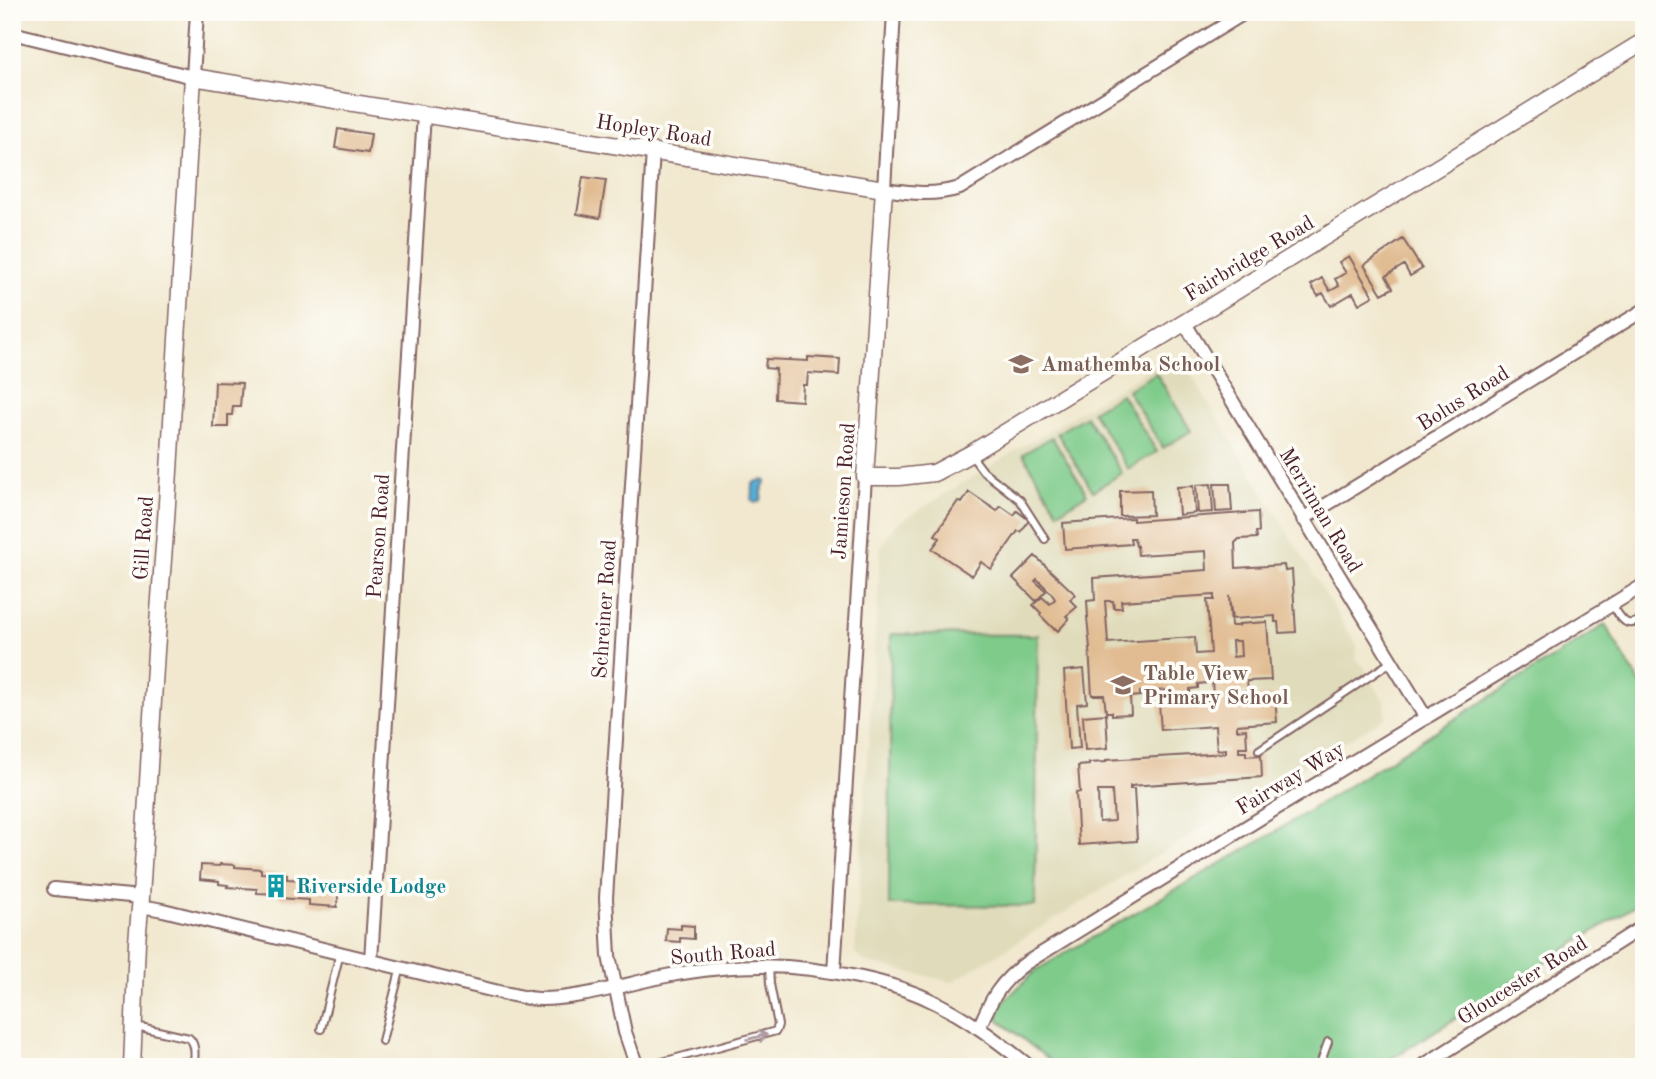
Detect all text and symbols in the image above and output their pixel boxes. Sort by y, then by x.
street label: Hopley Road [594,112,713,151]
street label: Fairbridge Road [1181,212,1318,306]
school or university icon: Amathemba School [1007,350,1035,378]
place label: Amathemba School [1041,355,1220,376]
street label: Bolus Road [1414,363,1513,436]
street label: Jamieson Road [829,422,860,560]
street label: Merriman Road [1274,445,1365,577]
street label: Pearson Road [365,473,394,599]
street label: Gill Road [131,495,158,581]
street label: Schreiner Road [590,539,621,680]
place label: Table View Primary School [1143,664,1289,709]
school or university icon: Table View Primary School [1109,671,1137,699]
street label: Fairway Way [1233,739,1349,820]
building icon: Riverside Lodge [262,872,290,900]
place label: Riverside Lodge [296,877,446,898]
street label: Gloucester Road [1454,933,1591,1030]
street label: South Road [669,939,777,970]
one-way arrow [745,1030,768,1043]

